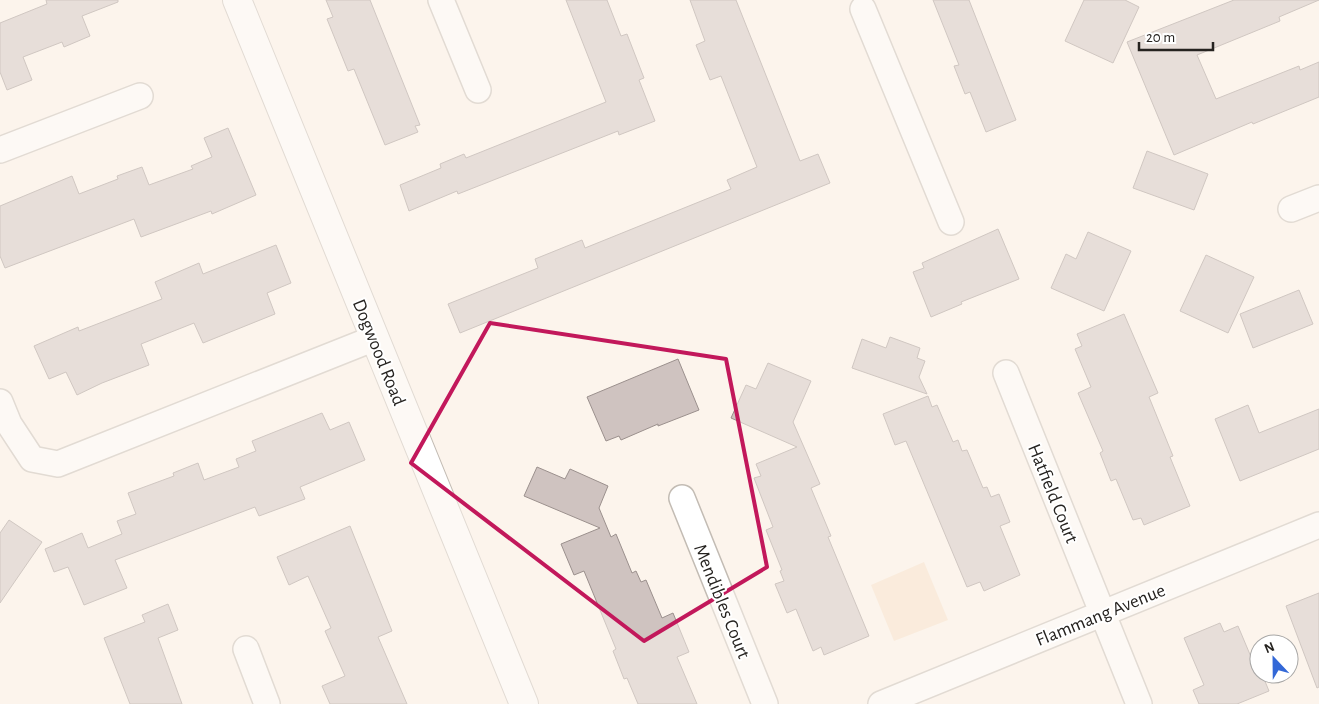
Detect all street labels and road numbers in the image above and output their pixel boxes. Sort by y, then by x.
street label: Dogwood Road [349,297,409,409]
street label: Hatfield Court [1024,441,1081,546]
street label: Mendibles Court [690,542,753,661]
street label: Flammang Avenue [1033,581,1168,650]

